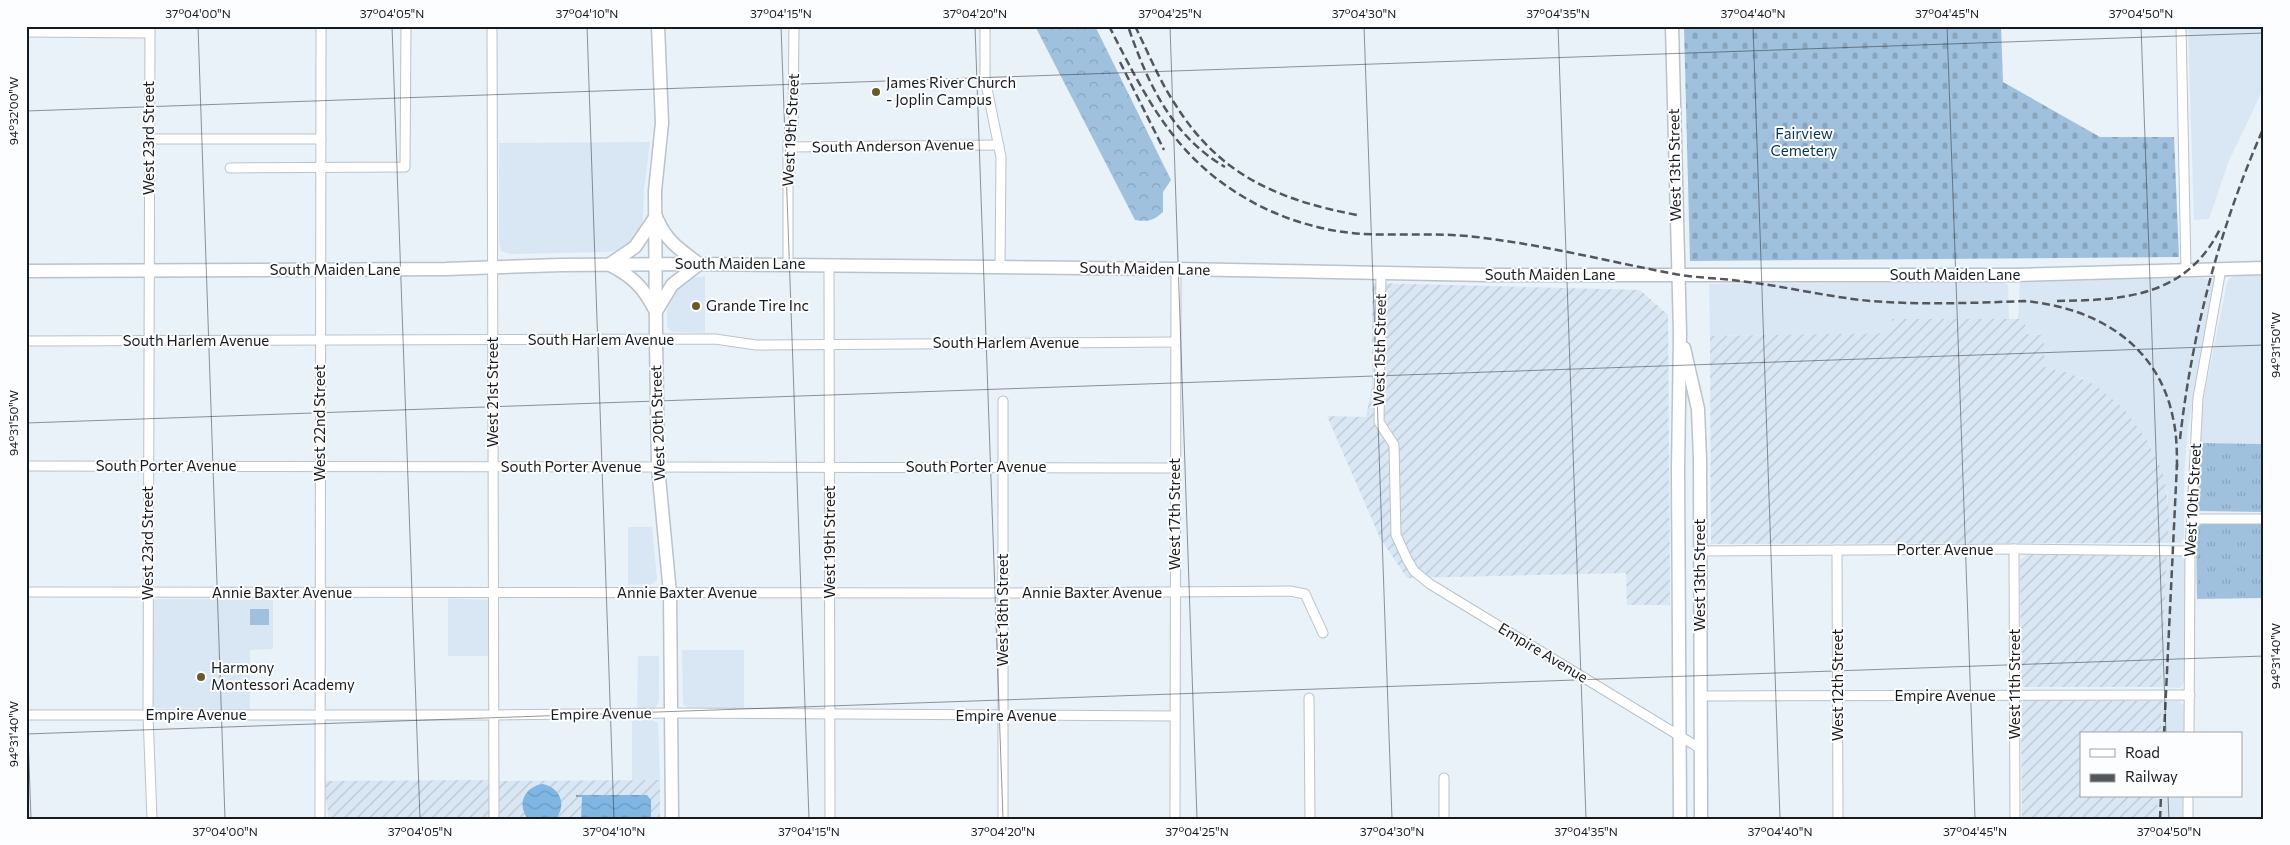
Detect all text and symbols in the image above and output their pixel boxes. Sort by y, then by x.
text: 37°04'00"N [165,6,231,20]
text: 37°04'05"N [360,6,424,20]
text: 37°04'10"N [556,6,618,20]
text: 37°04'15"N [750,6,812,20]
text: 37°04'20"N [943,6,1007,20]
text: 37°04'25"N [1138,6,1202,20]
text: 37°04'30"N [1332,6,1396,20]
text: 37°04'35"N [1526,6,1590,20]
text: 37°04'40"N [1721,6,1785,20]
text: 37°04'45"N [1915,6,1979,20]
text: 37°04'50"N [2109,6,2173,20]
street label: West 19th Street [778,73,802,187]
place label: James River Church - Joplin Campus [886,73,1016,108]
text: 94°32'00"W [6,77,20,145]
street label: West 23rd Street [139,81,157,195]
marker: James River Church - Joplin Campus [870,86,882,98]
street label: West 13th Street [1664,108,1684,222]
park label: Fairview Cemetery [1771,124,1838,159]
street label: South Anderson Avenue [812,135,974,155]
street label: South Maiden Lane [675,254,805,272]
street label: South Maiden Lane [1080,258,1211,278]
street label: South Maiden Lane [270,260,400,278]
street label: South Maiden Lane [1485,265,1615,283]
street label: South Maiden Lane [1890,265,2020,283]
street label: West 15th Street [1369,293,1389,407]
place label: Grande Tire Inc [706,296,809,314]
marker: Grande Tire Inc [690,300,702,312]
text: 94°31'50"W [2268,312,2282,378]
street label: South Harlem Avenue [528,330,674,348]
street label: South Harlem Avenue [123,331,269,349]
street label: South Harlem Avenue [933,333,1079,351]
street label: West 21st Street [483,337,501,447]
street label: West 22nd Street [310,364,328,482]
street label: West 20th Street [646,365,668,481]
text: 94°31'50"W [6,390,20,456]
street label: West 10th Street [2180,442,2204,557]
street label: South Porter Avenue [96,456,236,474]
street label: South Porter Avenue [501,457,641,475]
street label: South Porter Avenue [906,457,1046,475]
street label: West 17th Street [1165,458,1183,570]
street label: West 19th Street [820,485,838,599]
street label: West 23rd Street [138,486,156,600]
street label: West 13th Street [1690,519,1708,631]
street label: Porter Avenue [1897,540,1994,558]
street label: West 18th Street [993,553,1011,667]
street label: Annie Baxter Avenue [212,583,352,601]
street label: Annie Baxter Avenue [617,583,757,601]
street label: Annie Baxter Avenue [1022,583,1162,601]
street label: Empire Avenue [1495,618,1592,686]
text: 94°31'40"W [2268,623,2282,689]
street label: West 12th Street [1828,629,1846,741]
street label: West 11th Street [2005,629,2023,739]
place label: Harmony Montessori Academy [211,658,355,693]
marker: Harmony Montessori Academy [195,671,207,683]
street label: Empire Avenue [1894,686,1996,704]
text: 94°31'40"W [6,701,20,767]
street label: Empire Avenue [550,703,652,723]
street label: Empire Avenue [145,705,247,723]
street label: Empire Avenue [955,706,1057,724]
legend [2080,732,2242,798]
text: Road [2125,743,2160,761]
text: Railway [2125,767,2178,785]
text: 37°04'00"N [192,824,258,838]
text: 37°04'05"N [388,824,452,838]
text: 37°04'10"N [583,824,645,838]
text: 37°04'15"N [778,824,840,838]
text: 37°04'20"N [971,824,1035,838]
text: 37°04'25"N [1165,824,1229,838]
text: 37°04'30"N [1360,824,1424,838]
text: 37°04'35"N [1554,824,1618,838]
text: 37°04'40"N [1748,824,1812,838]
text: 37°04'45"N [1943,824,2007,838]
text: 37°04'50"N [2137,824,2201,838]

